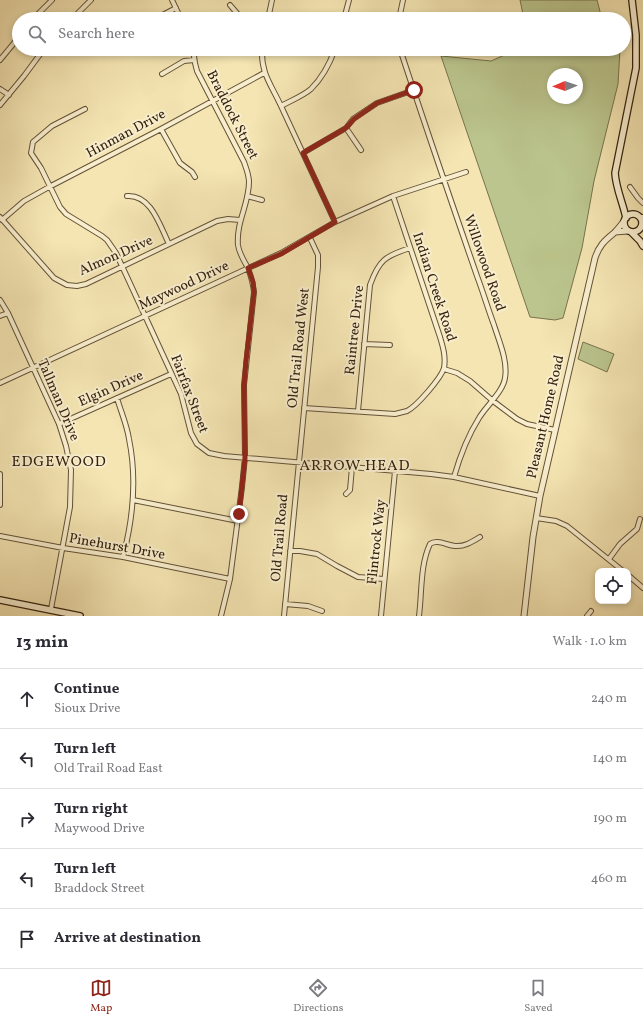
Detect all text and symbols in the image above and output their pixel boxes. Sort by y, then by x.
search box [12,12,631,56]
icon: search [26,23,48,45]
text: Search here [58,24,135,45]
street label: Braddock Street [201,67,263,163]
north arrow [547,68,583,104]
route start [405,81,423,99]
street label: Hinman Drive [83,105,170,163]
street label: Willowood Road [459,212,510,314]
street label: Indian Creek Road [407,230,461,344]
street label: Almon Drive [76,231,156,281]
street label: Maywood Drive [136,257,233,315]
street label: Raintree Drive [341,284,369,376]
street label: Old Trail Road West [283,287,315,409]
street label: Fairfax Street [165,352,213,436]
street label: Pleasant Home Road [523,353,569,481]
street label: Tallman Drive [32,356,84,444]
street label: Elgin Drive [75,366,147,412]
district label: EDGEWOOD [11,452,107,473]
district label: ARROW HEAD [299,456,411,477]
street label: Old Trail Road [267,493,293,583]
street label: Flintrock Way [363,498,391,586]
route end [230,505,248,523]
street label: Pinehurst Drive [67,529,167,565]
map controls [595,568,631,604]
button: locate [595,568,631,604]
text: 13 min [16,631,69,654]
text: Walk · 1.0 km [553,633,627,651]
text: Continue [54,679,119,700]
icon: ahead [16,688,38,710]
text: 240 m [591,690,627,708]
text: Sioux Drive [54,700,120,718]
text: Turn left [54,739,116,760]
icon: left [16,748,38,770]
text: 140 m [593,750,627,768]
text: Old Trail Road East [54,760,163,778]
text: Turn right [54,799,128,820]
icon: right [16,808,38,830]
text: 190 m [593,810,627,828]
text: Maywood Drive [54,820,145,838]
text: Turn left [54,859,116,880]
icon: left [16,868,38,890]
text: 460 m [591,870,627,888]
text: Braddock Street [54,880,145,898]
icon: arrive [16,928,38,950]
text: Arrive at destination [54,928,201,949]
tab: Map [90,977,112,1016]
tab: Directions [293,977,344,1016]
tab: Saved [524,977,553,1016]

